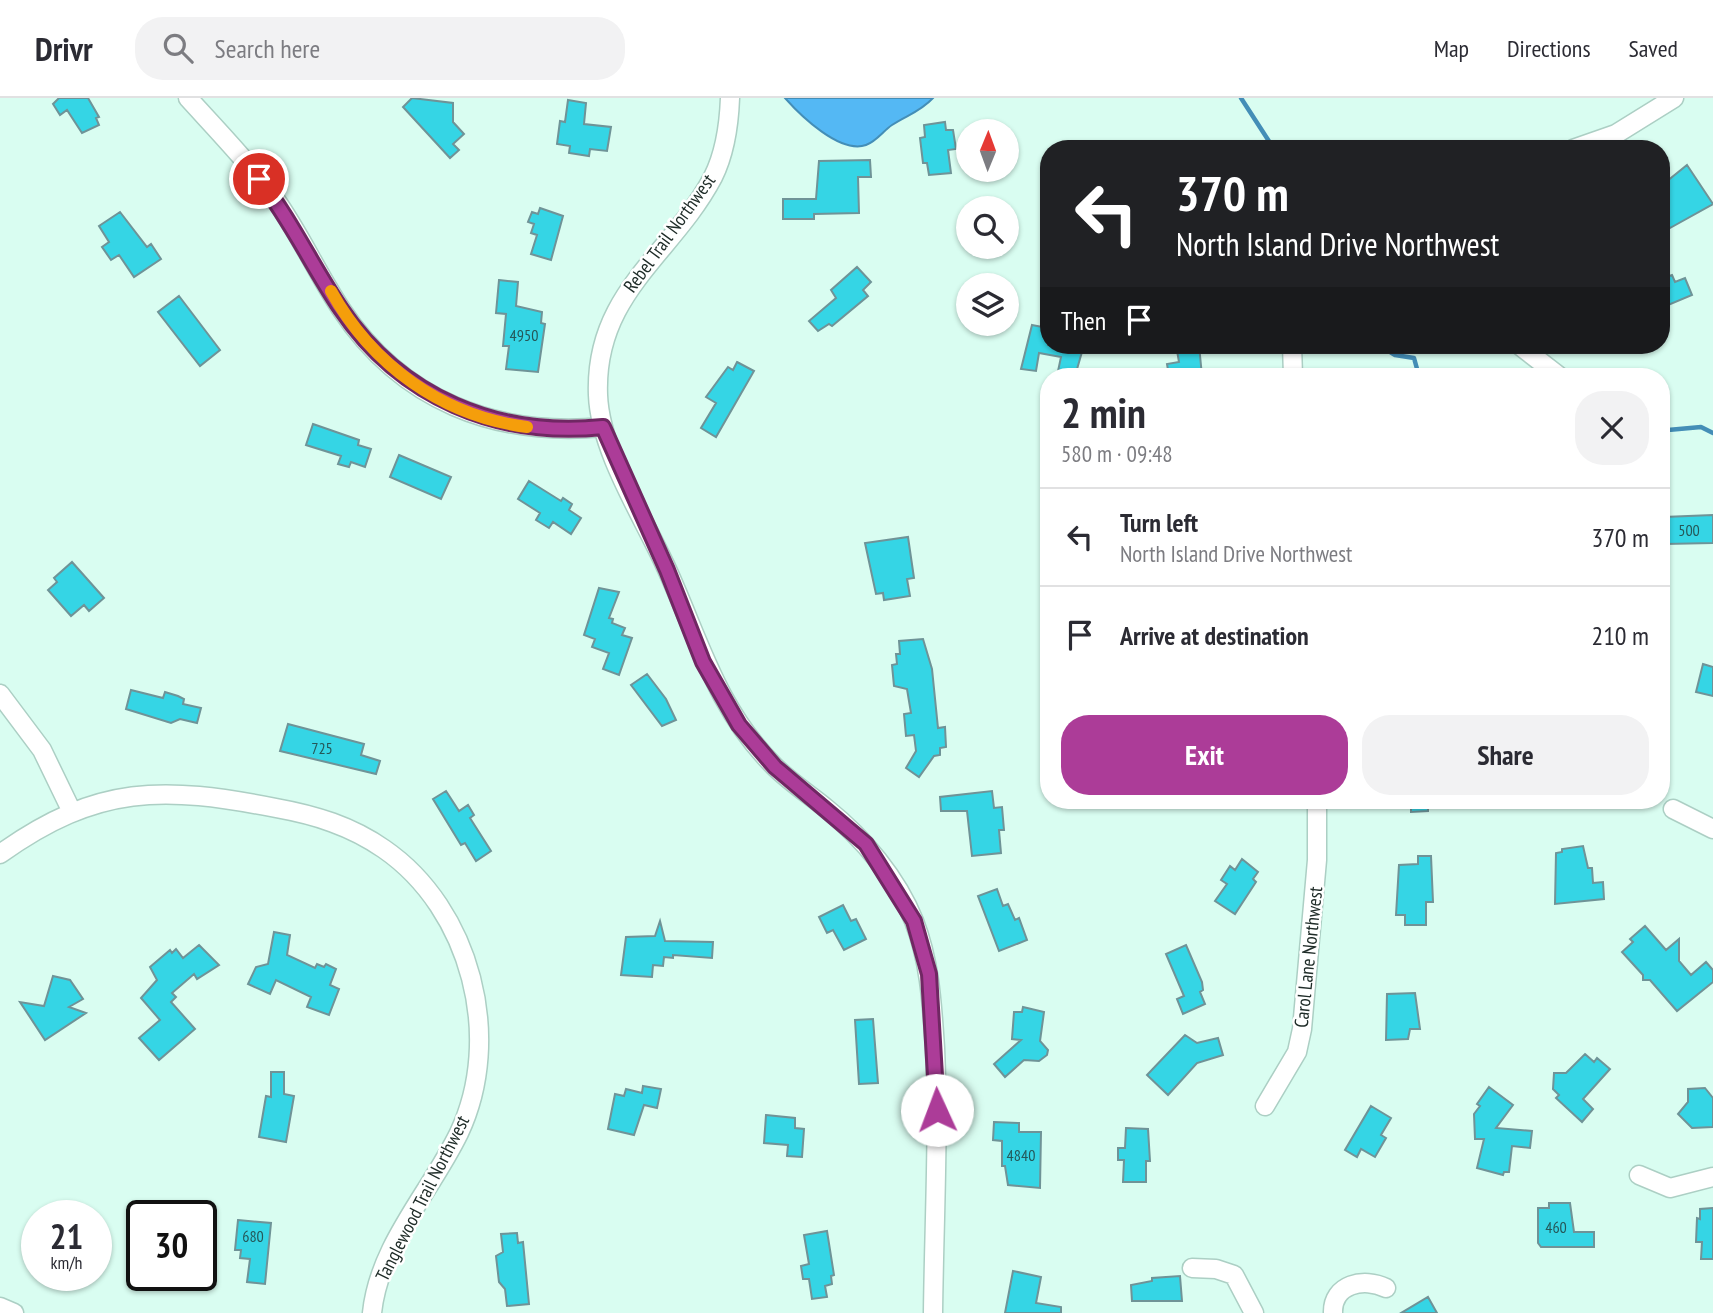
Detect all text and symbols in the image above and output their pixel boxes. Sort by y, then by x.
search box [135,17,625,80]
text: Drivr [35,27,93,70]
icon: search [159,29,197,67]
text: Search here [215,32,320,65]
text: Map [1434,33,1469,64]
text: Directions [1507,33,1591,64]
text: Saved [1629,33,1678,64]
north arrow [956,119,1018,182]
map controls [956,119,1019,336]
pin [229,149,289,209]
icon: arrive [240,160,278,198]
text: 370 m [1176,161,1289,225]
street label: Rebel Trail Northwest [618,168,721,297]
icon: left [1061,168,1152,259]
button: search [956,196,1019,259]
text: North Island Drive Northwest [1176,223,1499,265]
button: layers [956,273,1019,336]
icon: arrive [1120,301,1158,339]
text: Then [1061,304,1106,337]
house number: 4950 [510,325,538,345]
text: 2 min [1061,385,1146,440]
button: close [1575,391,1649,465]
text: 580 m · 09:48 [1061,439,1173,468]
text: Turn left [1120,506,1198,539]
icon: left [1061,518,1099,556]
house number: 500 [1678,520,1700,540]
text: 370 m [1591,521,1649,554]
text: North Island Drive Northwest [1120,539,1352,568]
icon: arrive [1061,616,1099,654]
text: Arrive at destination [1120,619,1309,652]
text: 210 m [1591,619,1649,652]
button: Exit [1061,715,1348,795]
button: Share [1362,715,1649,795]
house number: 725 [311,738,333,758]
street label: Carol Lane Northwest [1289,885,1327,1029]
position arrow [900,1073,974,1147]
street label: Tanglewood Trail Northwest [370,1110,475,1285]
house number: 4840 [1007,1145,1035,1165]
speed limit sign: 30 [126,1200,217,1291]
text: 21 [50,1213,83,1259]
house number: 460 [1545,1217,1567,1237]
house number: 680 [242,1226,264,1246]
text: km/h [51,1251,82,1274]

